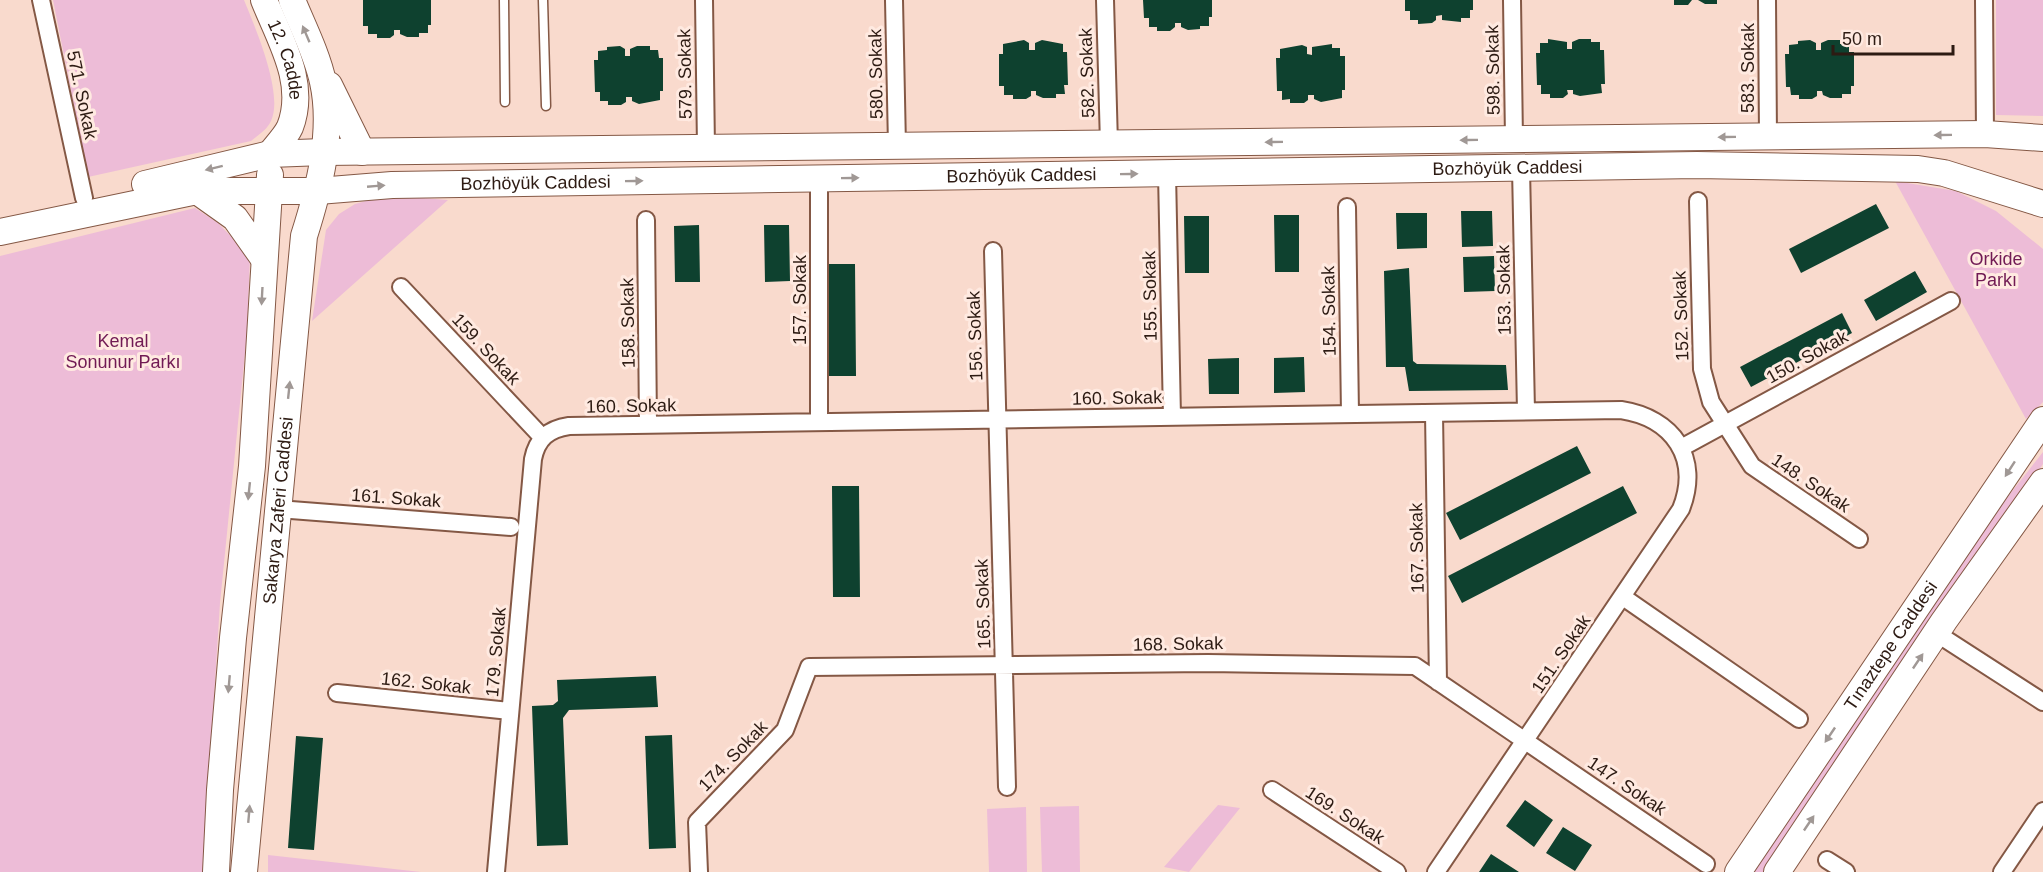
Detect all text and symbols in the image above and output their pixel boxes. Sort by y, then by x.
street label: 12. Cadde [264,16,306,100]
scale bar [1833,18,1953,56]
street label: 583. Sokak [1738,22,1758,113]
street label: 598. Sokak [1482,24,1504,115]
one-way arrow [301,25,311,43]
street label: 582. Sokak [1075,27,1099,118]
street label: 579. Sokak [674,28,696,119]
street label: 580. Sokak [865,28,887,119]
text: 50 m [1842,29,1882,49]
street label: 571. Sokak [63,49,101,142]
one-way arrow [1933,130,1952,140]
one-way arrow [1717,132,1736,142]
one-way arrow [1459,135,1478,145]
one-way arrow [1264,137,1283,147]
street label: Bozhöyük Caddesi [1432,157,1583,179]
one-way arrow [204,163,223,173]
street label: Bozhöyük Caddesi [946,164,1097,187]
one-way arrow [1120,169,1139,179]
street label: Bozhöyük Caddesi [460,172,611,194]
one-way arrow [841,173,860,183]
one-way arrow [625,177,644,186]
one-way arrow [367,181,386,191]
street label: 153. Sokak [1493,244,1515,335]
park label: Orkide Parkı [1969,249,2023,290]
street label: 155. Sokak [1139,250,1161,341]
street label: 157. Sokak [790,254,810,345]
street label: 154. Sokak [1318,265,1340,356]
street label: 152. Sokak [1669,270,1693,361]
street label: 158. Sokak [617,277,639,368]
one-way arrow [257,287,267,306]
street label: 156. Sokak [963,290,987,381]
street label: 159. Sokak [448,309,525,389]
street label: 150. Sokak [1763,326,1852,388]
park label: Kemal Sonunur Parkı [65,331,181,372]
one-way arrow [284,380,294,399]
street label: 160. Sokak [1072,387,1163,409]
street label: 160. Sokak [586,395,677,417]
street label: Sakarya Zaferi Caddesi [259,416,297,605]
street label: 148. Sokak [1768,450,1855,517]
one-way arrow [2005,461,2016,477]
one-way arrow [244,481,254,500]
street label: 161. Sokak [350,485,443,511]
street label: 167. Sokak [1406,502,1428,593]
street label: 165. Sokak [971,558,995,649]
street label: Tınaztepe Caddesi [1840,577,1941,714]
street label: 179. Sokak [482,605,510,698]
street label: 151. Sokak [1528,610,1595,697]
street label: 168. Sokak [1133,633,1224,655]
one-way arrow [1912,653,1923,669]
street label: 162. Sokak [380,668,473,698]
one-way arrow [224,675,234,694]
street label: 174. Sokak [695,716,772,795]
one-way arrow [1824,726,1836,742]
street label: 147. Sokak [1584,753,1671,820]
street label: 169. Sokak [1302,782,1389,848]
one-way arrow [244,804,254,823]
one-way arrow [1804,815,1815,832]

